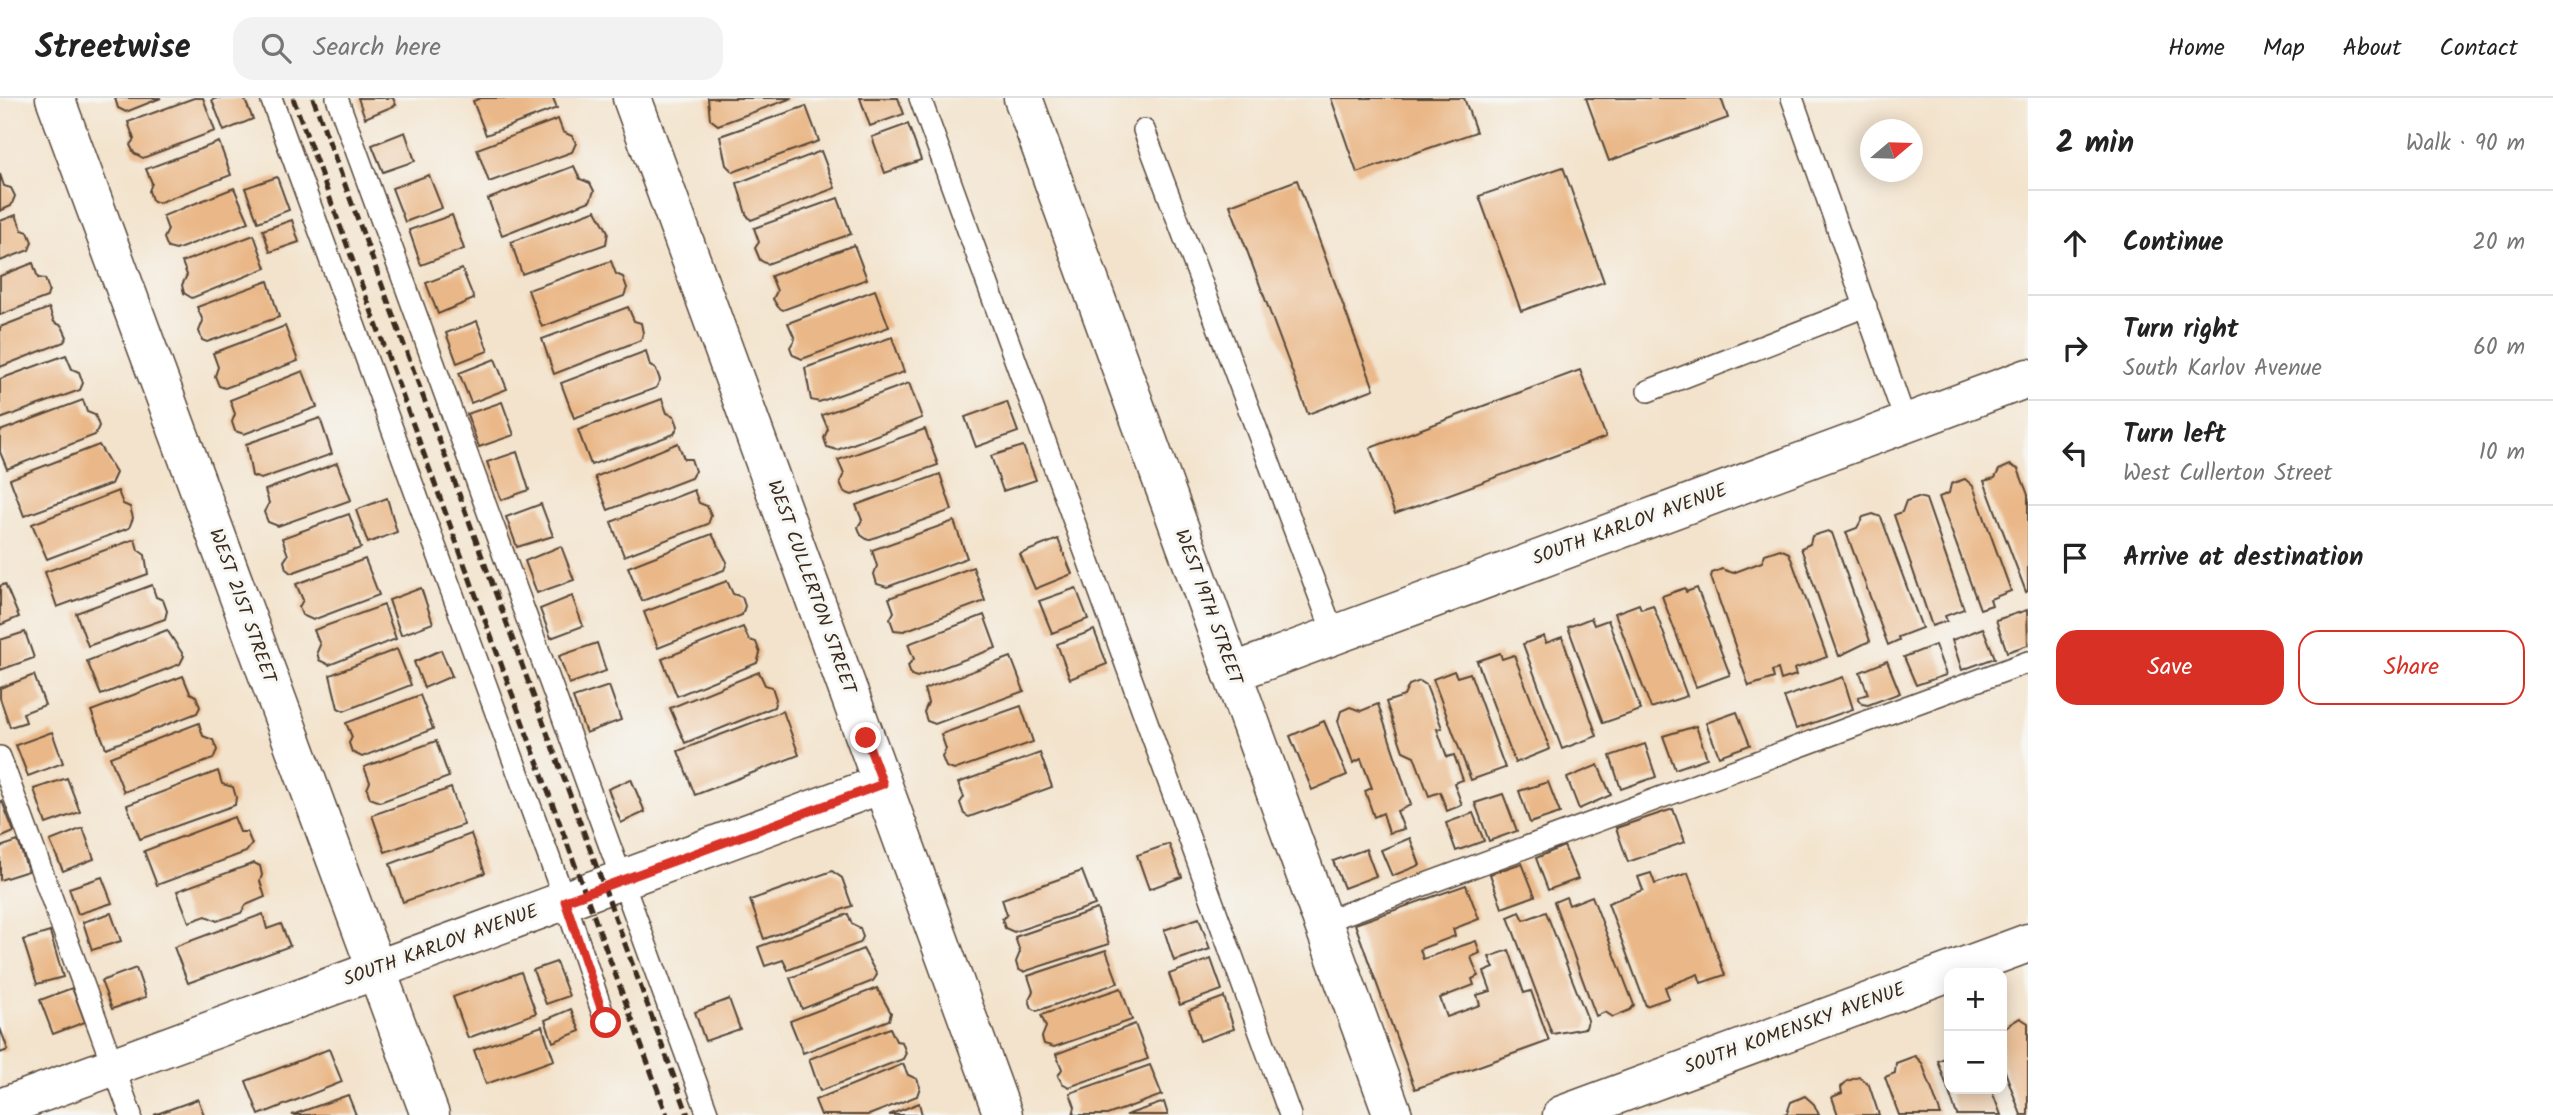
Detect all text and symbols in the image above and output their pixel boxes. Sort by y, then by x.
search box [233,17,723,80]
text: Streetwise [35,22,191,75]
text: Search here [313,27,441,69]
icon: search [257,29,295,67]
text: Home [2168,29,2225,68]
text: Map [2263,29,2305,68]
text: About [2343,29,2401,68]
text: Contact [2439,29,2518,68]
north arrow [1860,119,1923,182]
text: 2 min [2056,120,2134,168]
text: Walk · 90 m [2406,126,2525,162]
text: Continue [2123,222,2224,264]
icon: ahead [2056,224,2094,262]
text: 20 m [2473,225,2525,261]
text: Turn right [2123,309,2239,351]
icon: right [2056,329,2094,367]
text: 60 m [2473,330,2525,366]
text: South Karlov Avenue [2123,351,2322,387]
text: Turn left [2123,414,2226,456]
icon: left [2056,434,2094,472]
text: 10 m [2479,435,2525,471]
text: West Cullerton Street [2123,456,2332,492]
street label: SOUTH KARLOV AVENUE [1528,475,1732,574]
street label: WEST CULLERTON STREET [758,476,864,700]
street label: WEST 21ST STREET [200,525,285,689]
street label: WEST 19TH STREET [1166,525,1251,691]
text: Arrive at destination [2123,537,2363,579]
icon: arrive [2056,539,2094,577]
button: Save [2056,630,2284,705]
button: Share [2298,630,2525,705]
route end [850,722,881,753]
street label: SOUTH KARLOV AVENUE [339,896,543,995]
map controls [1944,968,2007,1094]
button: + [1944,968,2007,1031]
street label: SOUTH KOMENSKY AVENUE [1680,975,1911,1083]
route start [590,1007,621,1038]
button: − [1944,1031,2007,1094]

